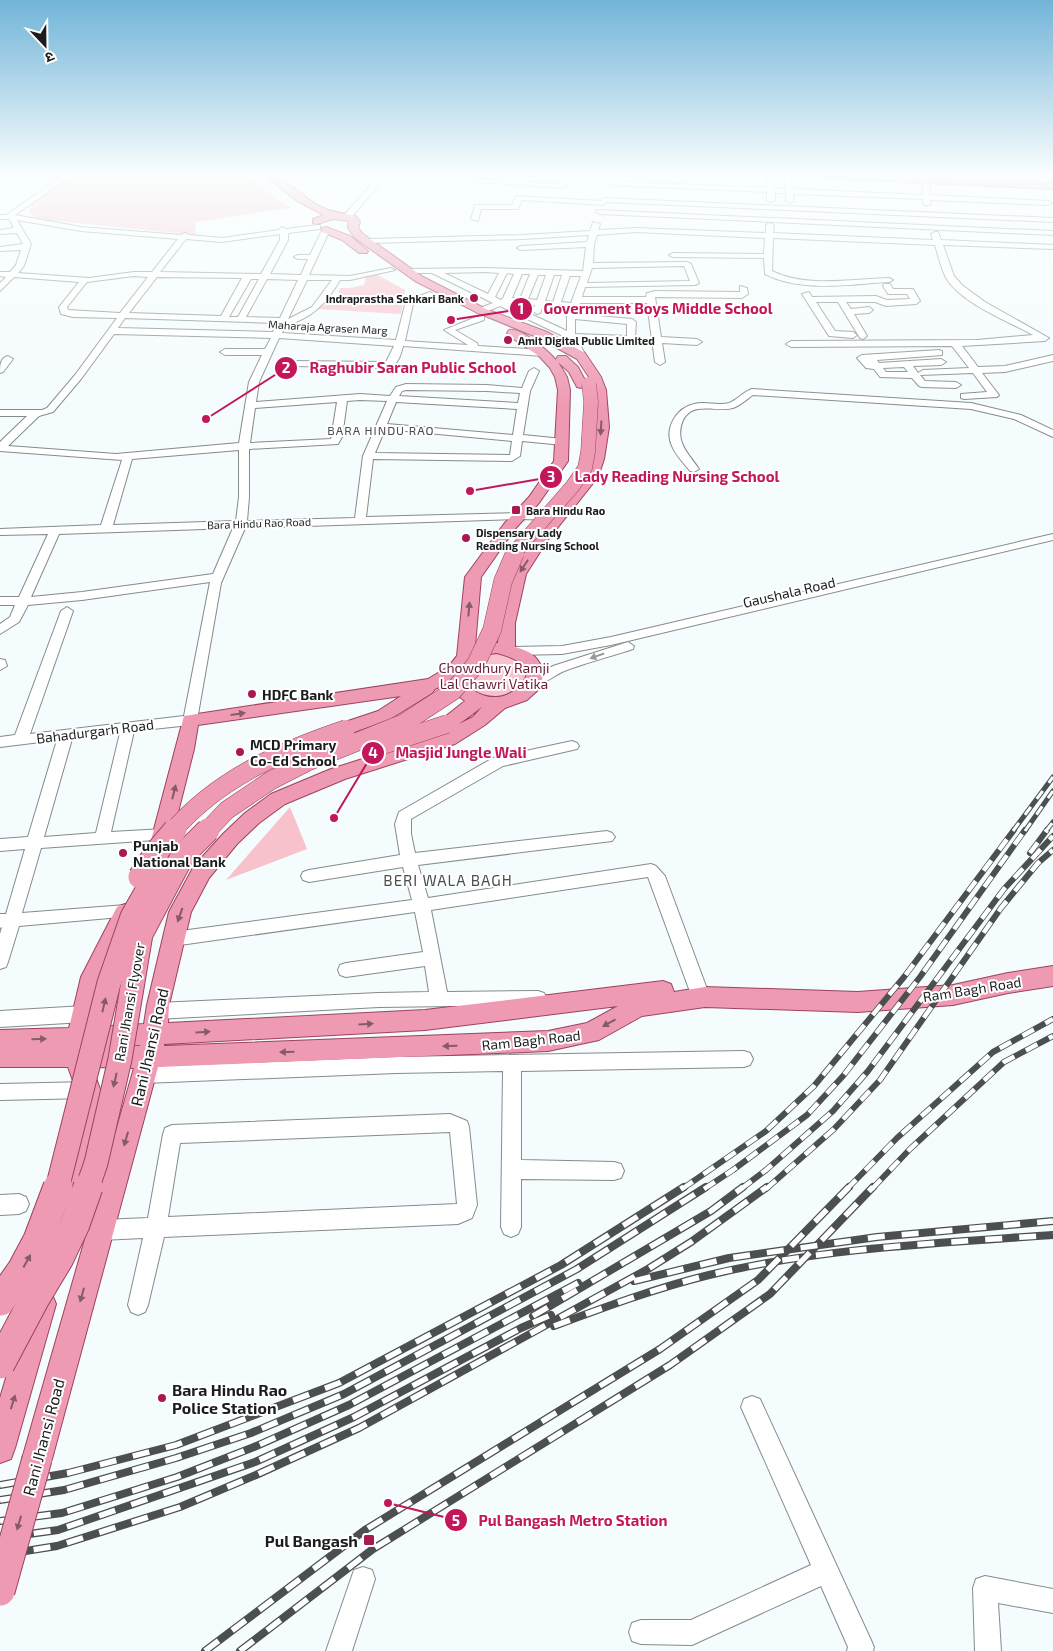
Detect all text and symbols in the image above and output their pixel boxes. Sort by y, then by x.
north arrow [20,20,70,70]
text: उ [42,48,57,67]
place label: Indraprastha Sehkari Bank [326,292,465,305]
marker: Indraprastha Sehkari Bank [468,292,480,304]
callout: Government Boys Middle School [508,294,783,324]
text: 1 [518,299,524,317]
text: Government Boys Middle School [543,299,773,318]
street label: Maharaja Agrasen Marg [268,317,388,338]
marker: Amit Digital Public Limited [502,334,514,346]
place label: Amit Digital Public Limited [518,334,655,347]
callout: Raghubir Saran Public School [274,353,526,383]
text: 2 [282,358,291,376]
text: Raghubir Saran Public School [310,358,517,376]
one-way arrow [597,420,605,436]
district label: BARA HINDU RAO [327,423,435,437]
callout: Lady Reading Nursing School [539,462,789,492]
text: 3 [547,467,555,485]
text: Lady Reading Nursing School [575,467,780,486]
marker: Bara Hindu Rao [510,504,522,516]
place label: Bara Hindu Rao [526,504,606,517]
street label: Bara Hindu Rao Road [207,515,311,531]
place label: Dispensary Lady Reading Nursing School [476,526,600,552]
marker: Dispensary Lady Reading Nursing School [460,532,472,544]
one-way arrow [519,559,528,573]
street label: Gaushala Road [741,573,837,611]
one-way arrow [465,601,473,617]
one-way arrow [590,653,605,660]
park label: Chowdhury Ramji Lal Chawri Vatika [438,659,550,692]
place label: HDFC Bank [262,686,334,703]
marker: HDFC Bank [246,688,258,700]
one-way arrow [231,710,247,718]
street label: Bahadurgarh Road [35,715,155,747]
place label: MCD Primary Co-Ed School [250,736,337,769]
callout: Masjid Jungle Wali [361,738,537,768]
text: 4 [368,743,378,761]
text: Masjid Jungle Wali [395,743,527,761]
marker: MCD Primary Co-Ed School [234,746,246,758]
one-way arrow [170,785,178,800]
place label: Punjab National Bank [133,837,226,870]
marker: Punjab National Bank [117,847,129,859]
district label: BERI WALA BAGH [383,871,513,889]
one-way arrow [176,907,183,922]
street label: Rani Jhansi Flyover [110,941,148,1063]
street label: Ram Bagh Road [922,973,1022,1005]
street label: Rani Jhansi Road [126,986,172,1108]
one-way arrow [100,998,108,1013]
one-way arrow [358,1019,374,1027]
one-way arrow [602,1019,616,1027]
street label: Ram Bagh Road [481,1026,581,1054]
one-way arrow [196,1028,212,1036]
one-way arrow [31,1035,47,1043]
one-way arrow [442,1042,458,1050]
one-way arrow [279,1048,295,1056]
one-way arrow [111,1073,119,1088]
one-way arrow [122,1131,130,1146]
one-way arrow [23,1253,31,1268]
one-way arrow [78,1288,86,1303]
street label: Rani Jhansi Road [18,1376,68,1498]
place label: Bara Hindu Rao Police Station [172,1380,287,1417]
marker: Bara Hindu Rao Police Station [156,1392,168,1404]
one-way arrow [10,1394,18,1409]
callout: Pul Bangash Metro Station [444,1505,678,1535]
text: 5 [452,1511,460,1529]
text: Pul Bangash Metro Station [479,1511,667,1529]
one-way arrow [15,1515,23,1530]
place label: Pul Bangash [265,1531,358,1550]
marker: Pul Bangash [362,1533,376,1547]

